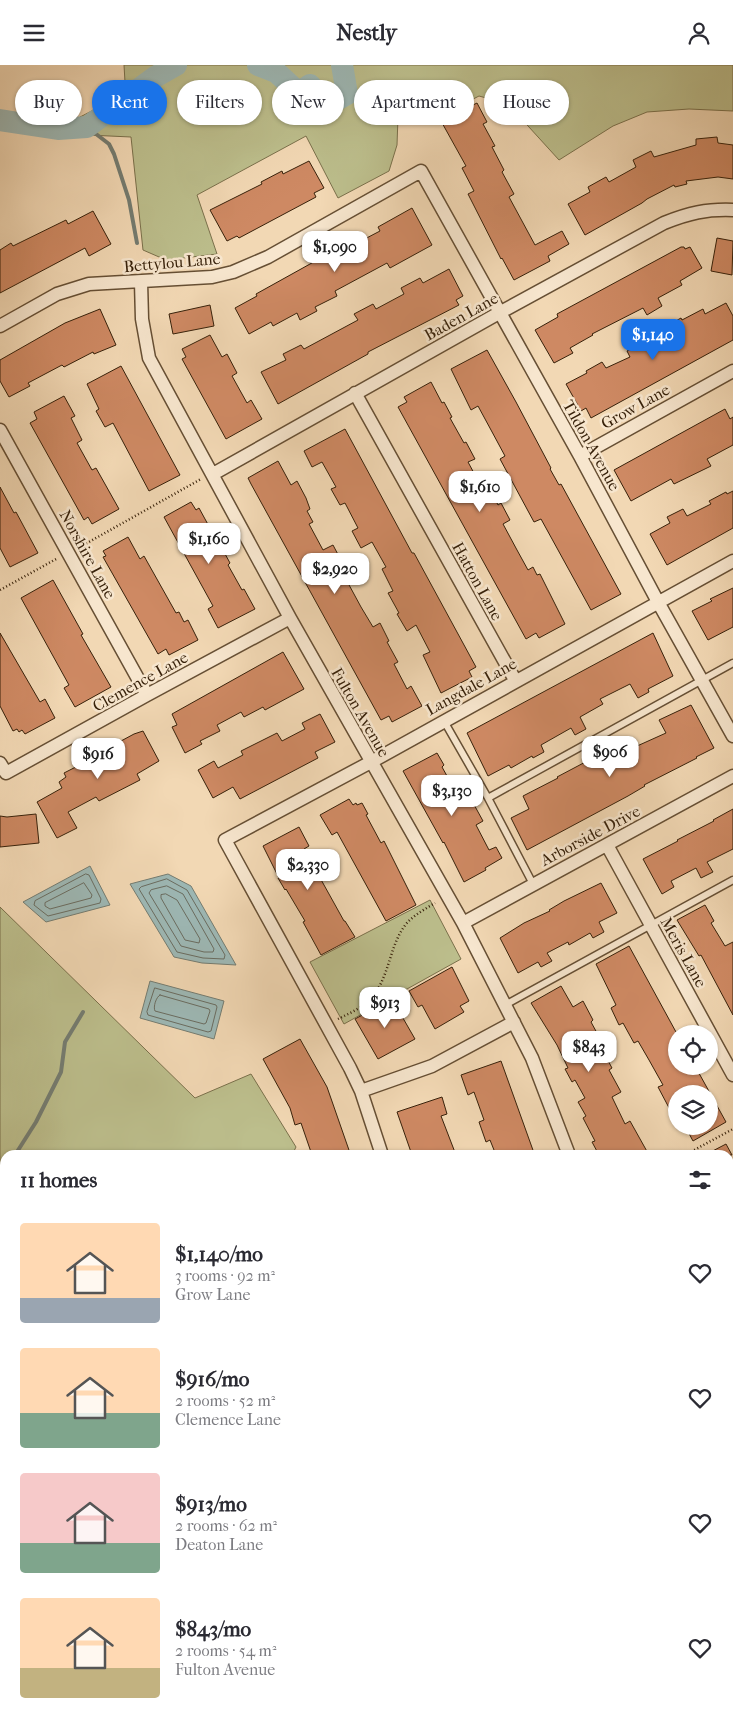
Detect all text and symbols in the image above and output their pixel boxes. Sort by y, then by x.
icon: menu [20,19,48,47]
icon: person [685,19,713,47]
text: Nestly [336,20,397,46]
chip: Buy [15,80,82,125]
chip: Rent [92,80,167,125]
chip: Filters [177,80,262,125]
chip: New [272,80,344,125]
chip: Apartment [354,80,474,125]
chip: House [484,80,569,125]
pin: $1,090 [294,231,376,273]
text: $1,090 [313,237,357,256]
street label: Bettylou Lane [123,249,221,276]
street label: Baden Lane [421,288,502,344]
pin: $1,140 [612,319,694,361]
text: $1,140 [632,325,674,344]
street label: Grow Lane [598,380,673,433]
street label: Tildon Avenue [559,397,624,494]
pin: $1,610 [439,471,521,513]
text: $1,610 [460,477,500,496]
street label: Norshire Lane [55,507,120,602]
pin: $1,160 [168,523,250,565]
text: $1,160 [189,529,229,548]
street label: Hatton Lane [448,539,507,624]
pin: $2,920 [294,553,376,595]
text: $2,920 [312,559,358,578]
street label: Clemence Lane [89,647,191,715]
street label: Langdale Lane [423,654,520,719]
street label: Fulton Avenue [327,664,394,760]
pin: $906 [580,735,640,778]
pin: $916 [68,737,128,780]
text: $906 [593,742,627,761]
text: $916 [82,744,114,763]
pin: $3,130 [411,775,493,817]
text: $3,130 [432,781,472,800]
street label: Arborside Drive [536,801,643,870]
pin: $2,330 [267,849,349,891]
text: $2,330 [287,855,329,874]
street label: Meris Lane [656,914,711,991]
pin: $913 [355,987,415,1029]
text: $913 [370,993,400,1012]
map controls [668,1025,718,1135]
button: locate [668,1025,718,1075]
pin: $843 [559,1031,619,1073]
text: $843 [573,1037,605,1056]
button: layers [668,1085,718,1135]
icon: filters [686,1166,714,1194]
text: 11 homes [20,1168,97,1192]
text: $1,140/mo [175,1242,263,1266]
icon: home [60,1243,120,1303]
icon: heart [686,1259,714,1287]
text: 3 rooms · 92 m² [175,1266,275,1285]
text: Grow Lane [175,1285,250,1304]
text: $916/mo [175,1367,249,1391]
icon: home [60,1368,120,1428]
icon: heart [686,1384,714,1412]
text: 2 rooms · 52 m² [175,1391,275,1410]
text: Clemence Lane [175,1410,281,1429]
text: $913/mo [175,1492,247,1516]
icon: home [60,1493,120,1553]
icon: heart [686,1509,714,1537]
text: 2 rooms · 62 m² [175,1516,277,1535]
text: Deaton Lane [175,1535,263,1554]
text: $843/mo [175,1617,251,1641]
icon: home [60,1618,120,1678]
icon: heart [686,1634,714,1662]
text: 2 rooms · 54 m² [175,1641,276,1660]
text: Fulton Avenue [175,1660,275,1679]

